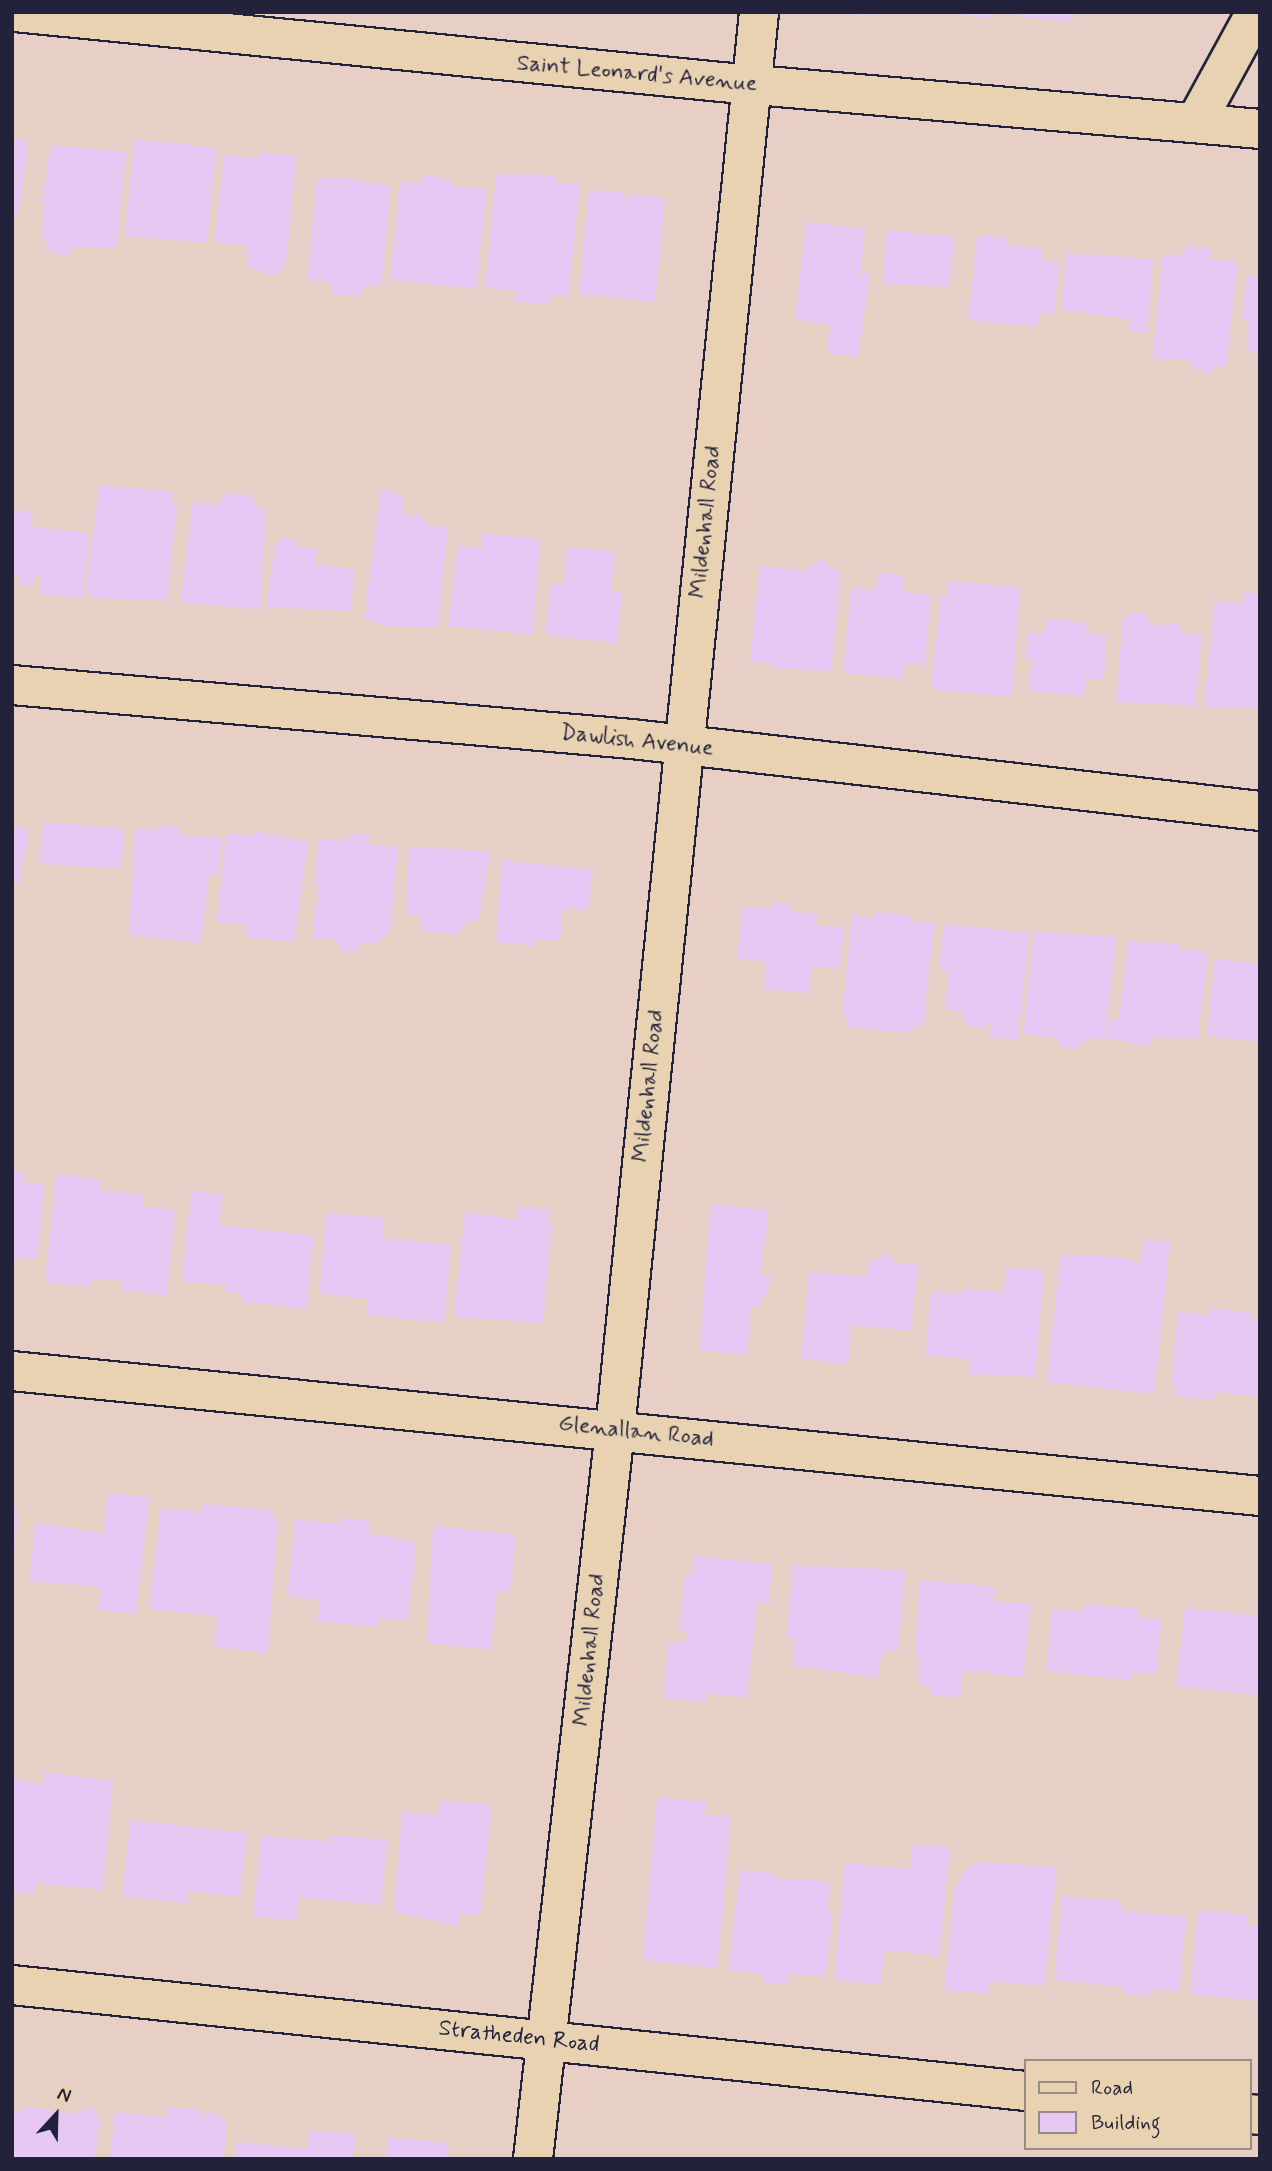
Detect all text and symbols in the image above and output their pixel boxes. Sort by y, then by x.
street label: Saint Leonard's Avenue [519,50,755,98]
street label: Mildenhall Road [684,444,728,600]
street label: Dawlish Avenue [559,719,715,763]
street label: Mildenhall Road [627,1008,671,1164]
street label: Glenallan Road [557,1410,715,1454]
street label: Mildenhall Road [568,1572,612,1728]
street label: Stratheden Road [438,2015,600,2059]
legend [1024,2059,1251,2150]
text: Road [1091,2074,1133,2102]
north arrow [21,2080,91,2150]
text: N [54,2081,75,2109]
text: Building [1091,2109,1161,2137]

